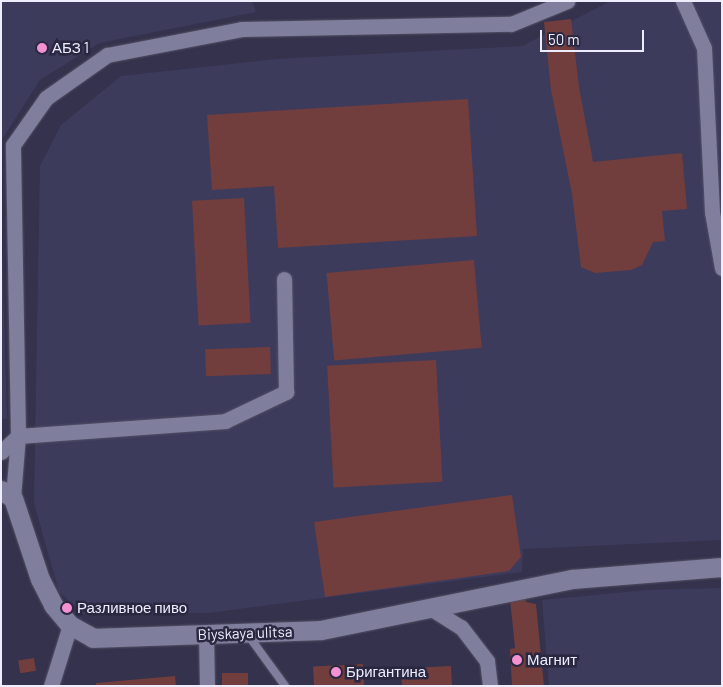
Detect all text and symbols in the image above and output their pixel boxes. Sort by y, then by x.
scale bar [543,20,647,52]
text: 50 m [548,30,580,48]
place label: АБЗ 1 [52,39,89,57]
marker: АБЗ 1 [36,42,48,54]
place label: Разливное пиво [77,599,187,617]
marker: Разливное пиво [61,602,73,614]
street label: Biyskaya ulitsa [197,622,293,644]
place label: Магнит [527,651,577,669]
marker: Магнит [511,654,523,666]
place label: Бригантина [346,663,426,681]
marker: Бригантина [330,666,342,678]

